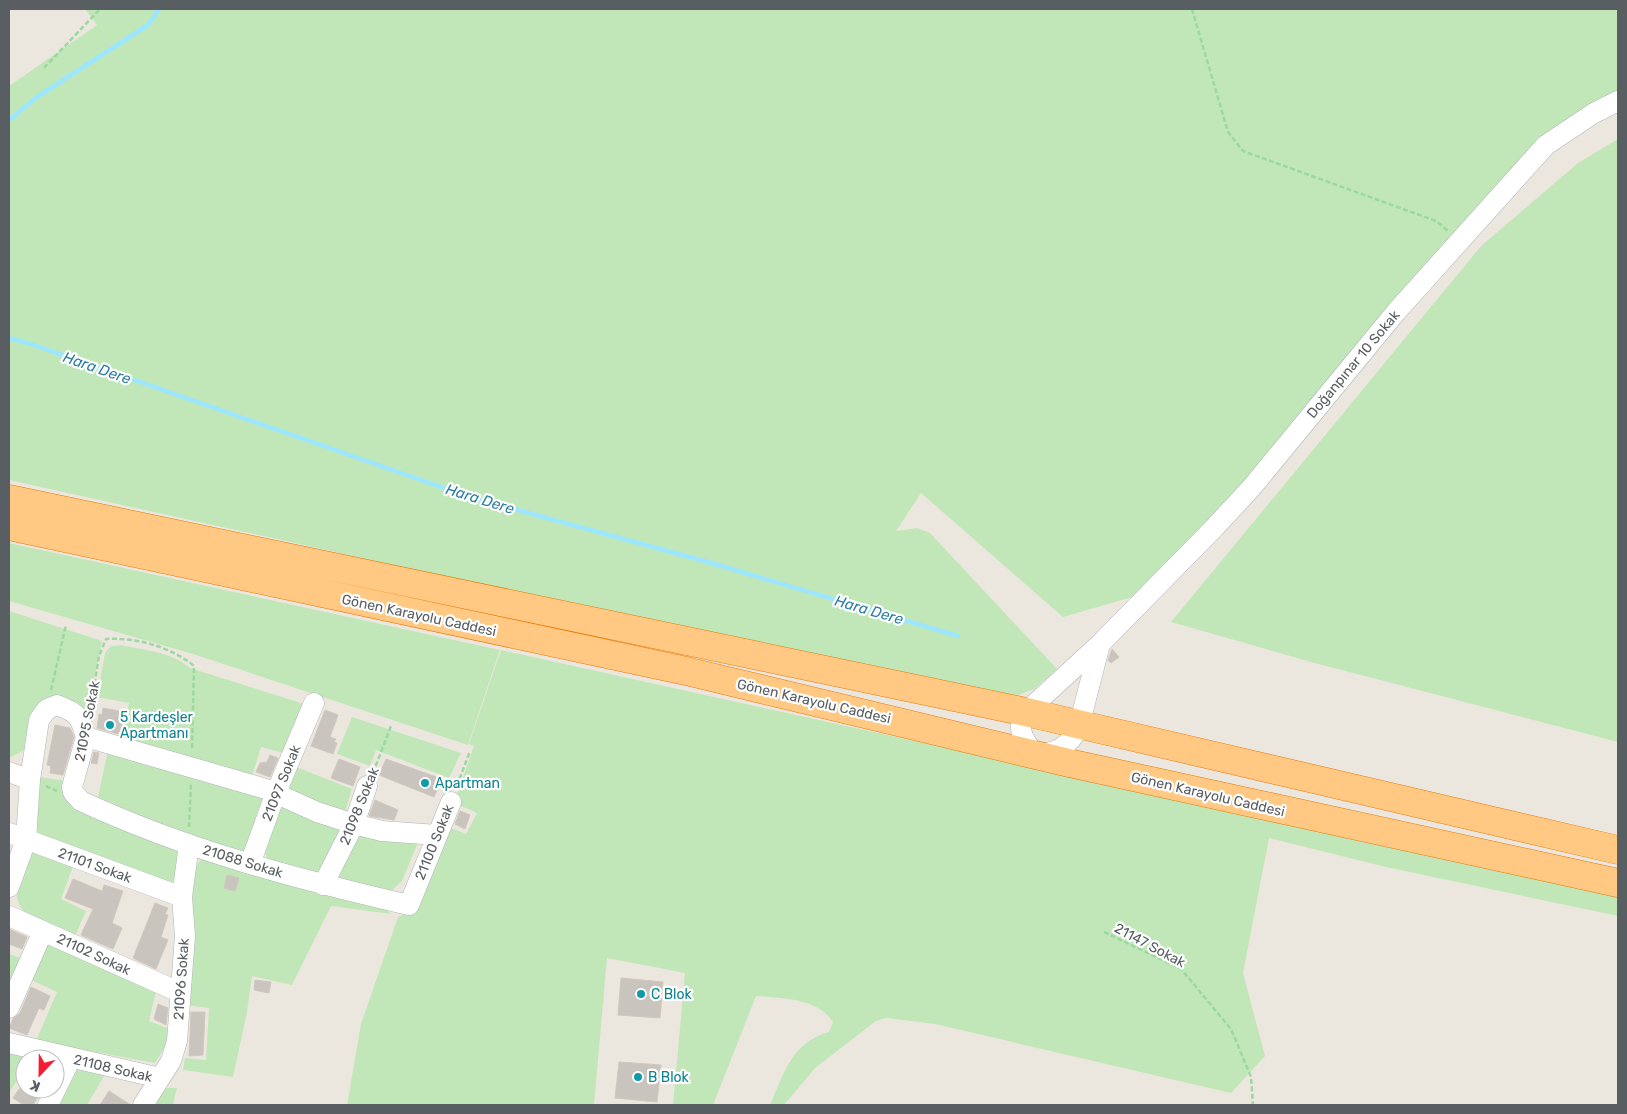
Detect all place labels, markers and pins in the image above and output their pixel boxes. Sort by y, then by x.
place label: 5 Kardeşler Apartmanı [120,709,194,742]
marker: 5 Kardeşler Apartmanı [104,719,116,731]
place label: Apartman [435,775,500,792]
marker: Apartman [419,777,431,789]
place label: C Blok [651,986,693,1003]
marker: C Blok [635,988,647,1000]
place label: B Blok [648,1069,690,1086]
marker: B Blok [632,1071,644,1083]

